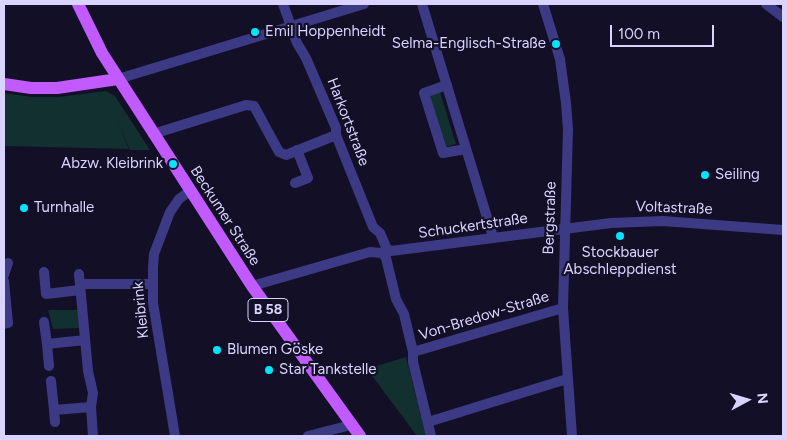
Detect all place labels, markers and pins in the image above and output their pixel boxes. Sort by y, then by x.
place label: Emil Hoppenheidt [265,23,386,41]
marker: Emil Hoppenheidt [249,26,261,38]
place label: Selma-Englisch-Straße [392,35,546,53]
marker: Selma-Englisch-Straße [550,38,562,50]
place label: Abzw. Kleibrink [61,155,163,173]
marker: Abzw. Kleibrink [167,158,179,170]
place label: Seiling [715,166,760,184]
marker: Seiling [699,169,711,181]
place label: Turnhalle [34,199,94,217]
marker: Turnhalle [18,202,30,214]
marker: Stockbauer Abschleppdienst [614,230,626,242]
place label: Stockbauer Abschleppdienst [563,244,677,279]
place label: Blumen Göske [227,341,323,359]
marker: Blumen Göske [211,344,223,356]
place label: Star Tankstelle [279,361,377,379]
marker: Star Tankstelle [263,364,275,376]

